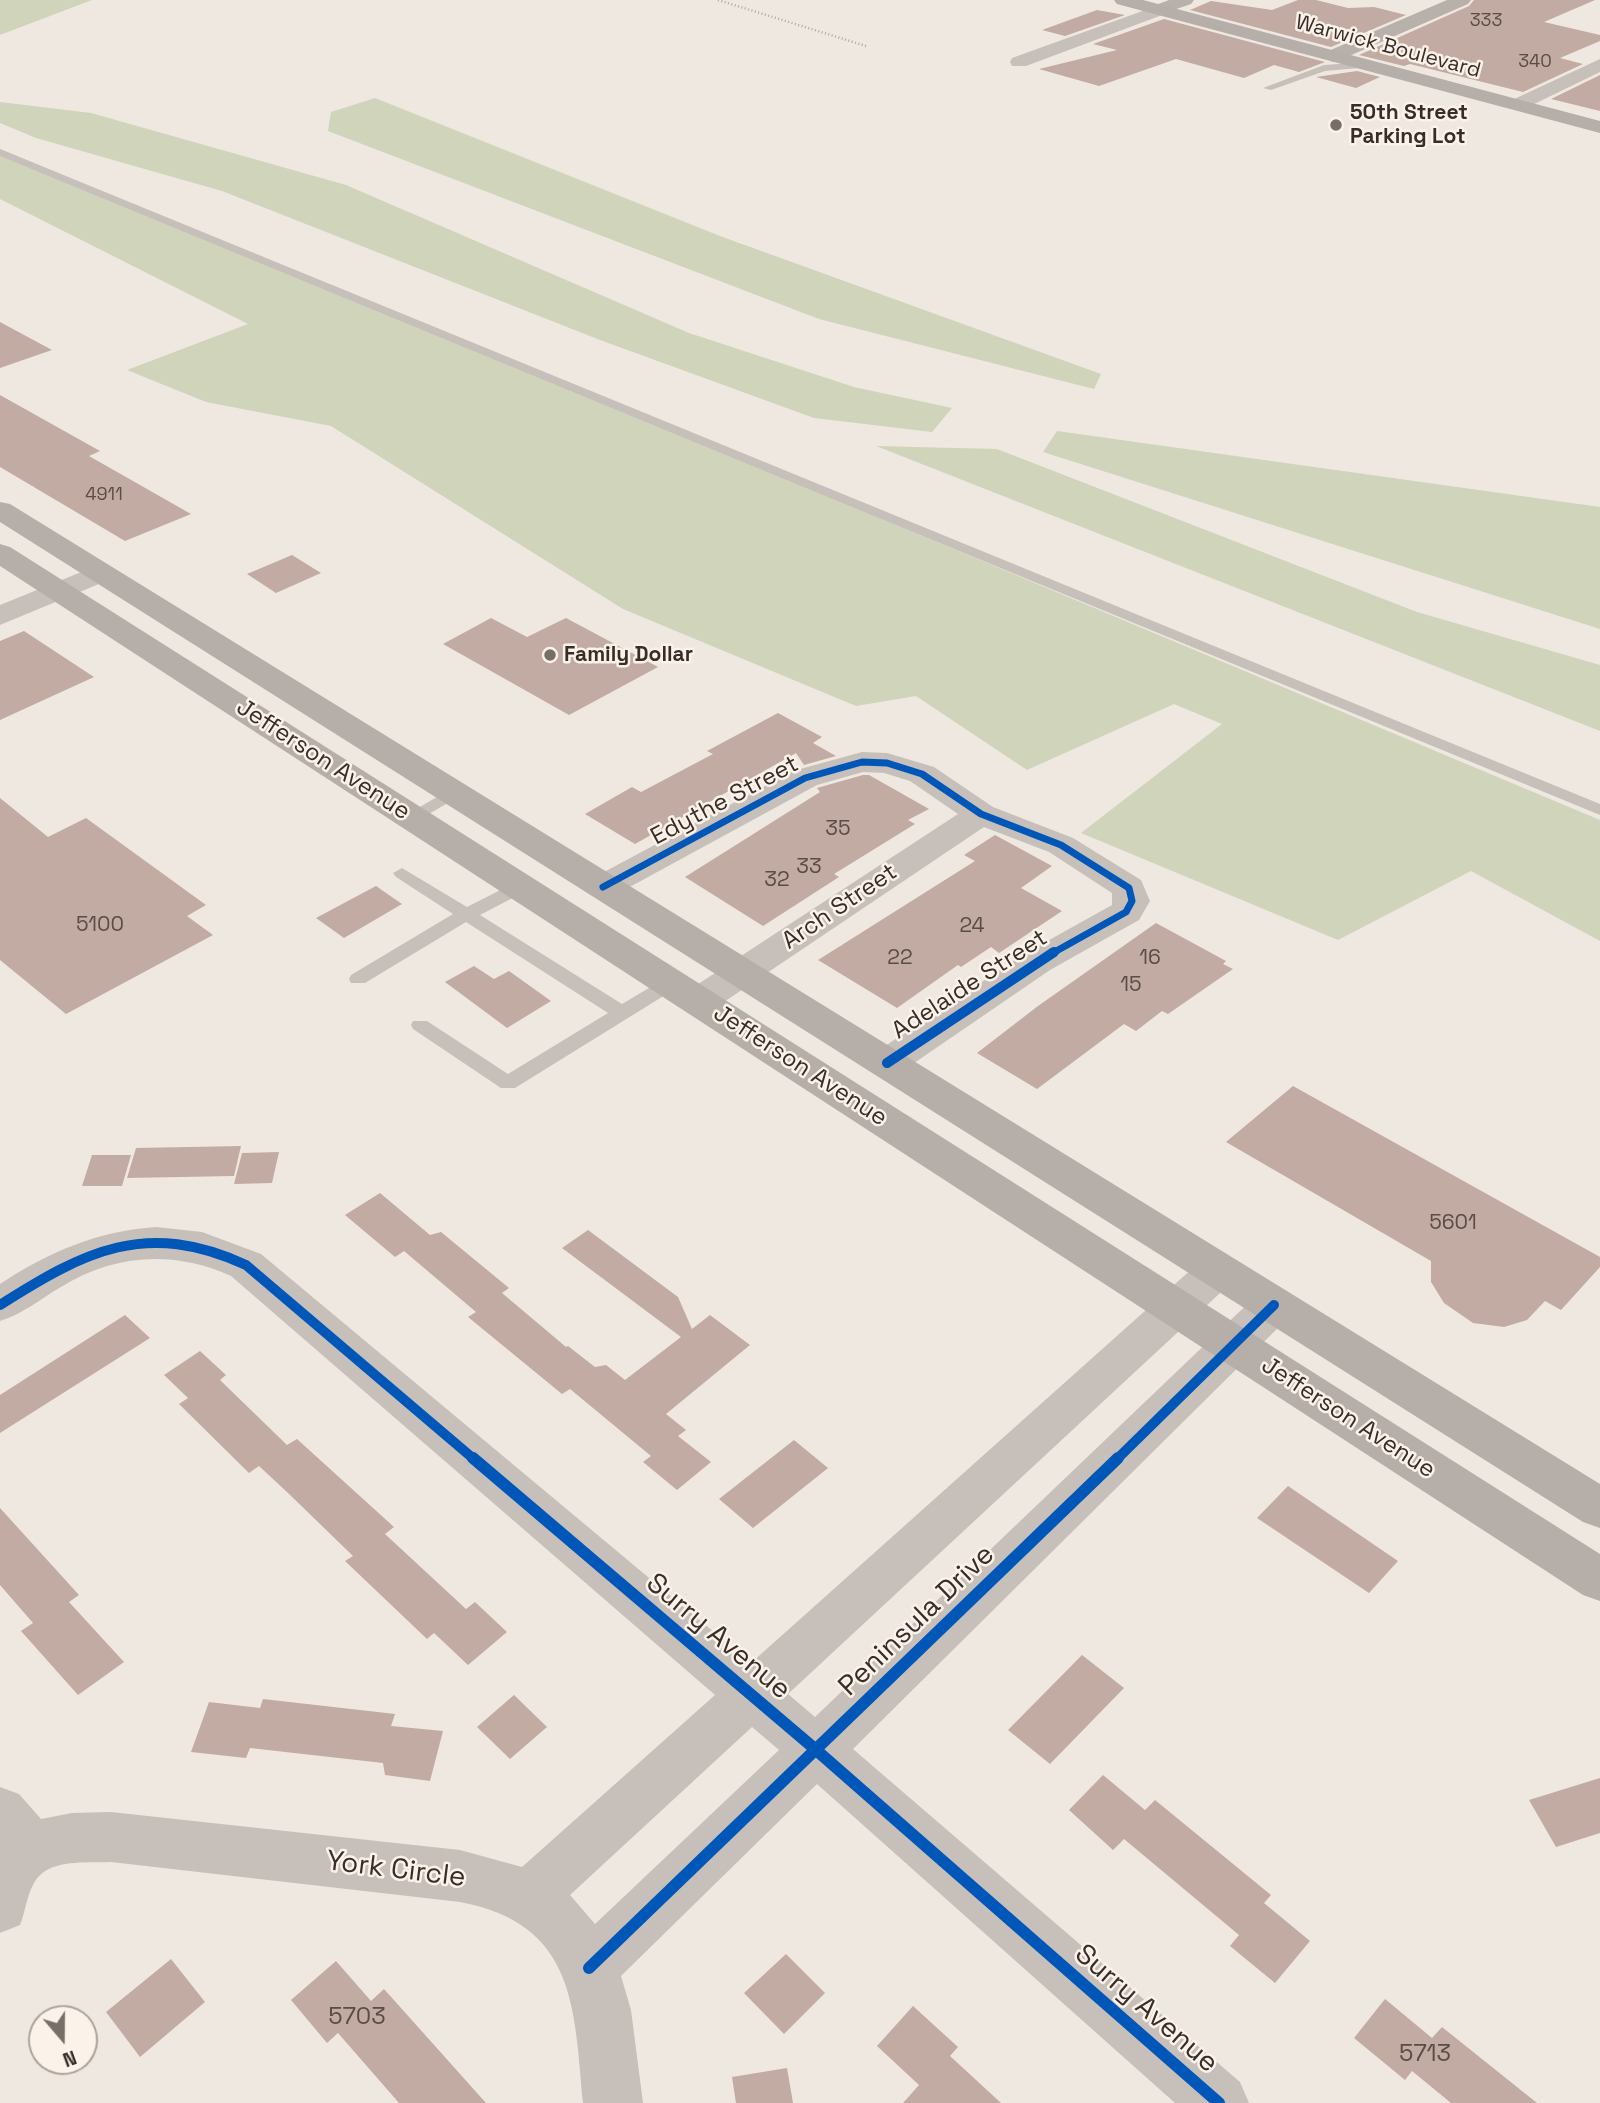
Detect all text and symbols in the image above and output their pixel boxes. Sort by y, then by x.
street label: Warwick Boulevard [1293,10,1483,84]
house number: 333 [1470,10,1502,32]
house number: 340 [1518,51,1552,73]
place label: 50th Street Parking Lot [1350,100,1468,150]
marker: 50th Street Parking Lot [1328,117,1344,133]
house number: 4911 [85,484,123,506]
place label: Family Dollar [564,642,693,668]
marker: Family Dollar [542,647,558,663]
street label: Jefferson Avenue [231,693,415,827]
street label: Edythe Street [646,750,804,852]
house number: 35 [825,816,851,842]
house number: 33 [796,854,822,880]
street label: Arch Street [777,858,903,956]
house number: 32 [764,867,790,893]
house number: 5100 [76,912,124,938]
house number: 24 [959,913,985,939]
street label: Adelaide Street [887,924,1053,1046]
house number: 22 [887,945,913,971]
house number: 16 [1139,945,1161,971]
house number: 15 [1120,972,1142,998]
street label: Jefferson Avenue [708,999,892,1133]
house number: 5601 [1429,1210,1477,1236]
street label: Jefferson Avenue [1256,1351,1440,1485]
street label: Peninsula Drive [832,1538,1002,1704]
street label: Surry Avenue [639,1567,797,1707]
street label: York Circle [325,1845,467,1895]
street label: Surry Avenue [1068,1938,1224,2080]
house number: 5703 [328,2003,386,2031]
north arrow [28,2005,98,2075]
house number: 5713 [1399,2040,1451,2068]
text: N [59,2044,80,2072]

